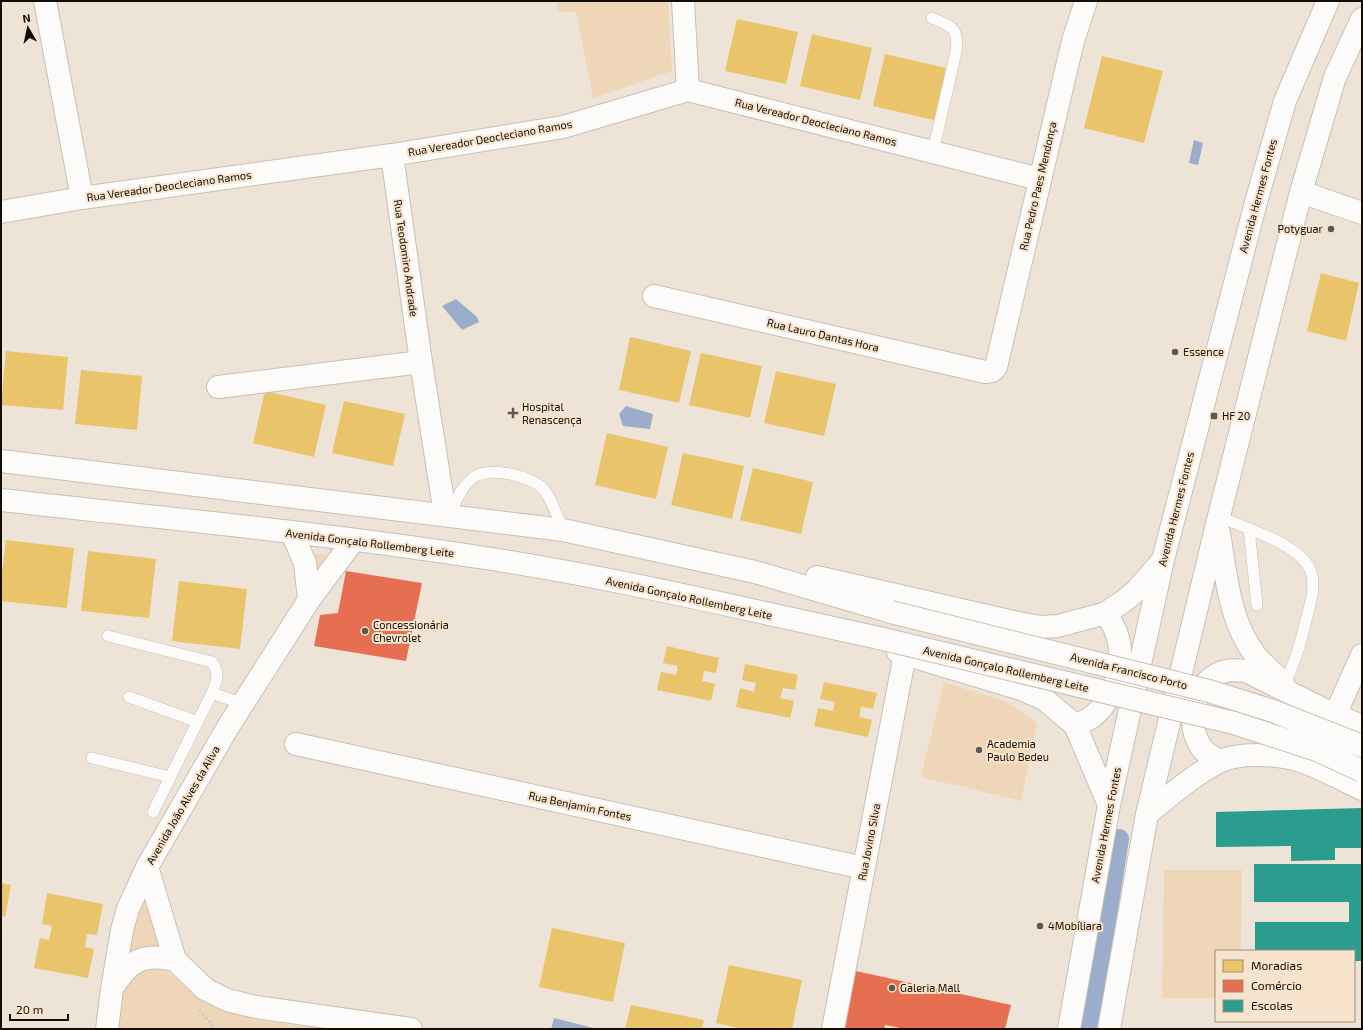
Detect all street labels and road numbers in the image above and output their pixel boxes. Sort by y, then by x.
street label: Rua Vereador Deocleciano Ramos [734,95,899,148]
street label: Rua Vereador Deocleciano Ramos [407,117,573,158]
street label: Rua Pedro Paes Mendonça [1016,120,1060,252]
street label: Avenida Hermes Fontes [1236,137,1279,254]
street label: Rua Vereador Deocleciano Ramos [86,167,253,204]
street label: Rua Teodomiro Andrade [392,198,421,318]
street label: Rua Lauro Dantas Hora [766,315,880,354]
street label: Avenida Hermes Fontes [1155,450,1196,567]
street label: Avenida Gonçalo Rollemberg Leite [285,526,455,560]
street label: Avenida Gonçalo Rollemberg Leite [605,574,774,623]
street label: Avenida Gonçalo Rollemberg Leite [922,643,1090,695]
street label: Avenida Francisco Porto [1069,650,1189,691]
street label: Avenida João Alves da Ailva [143,743,222,866]
street label: Avenida Hermes Fontes [1088,766,1123,884]
street label: Rua Benjamin Fontes [527,788,633,824]
street label: Rua Jovino Silva [855,802,882,882]

